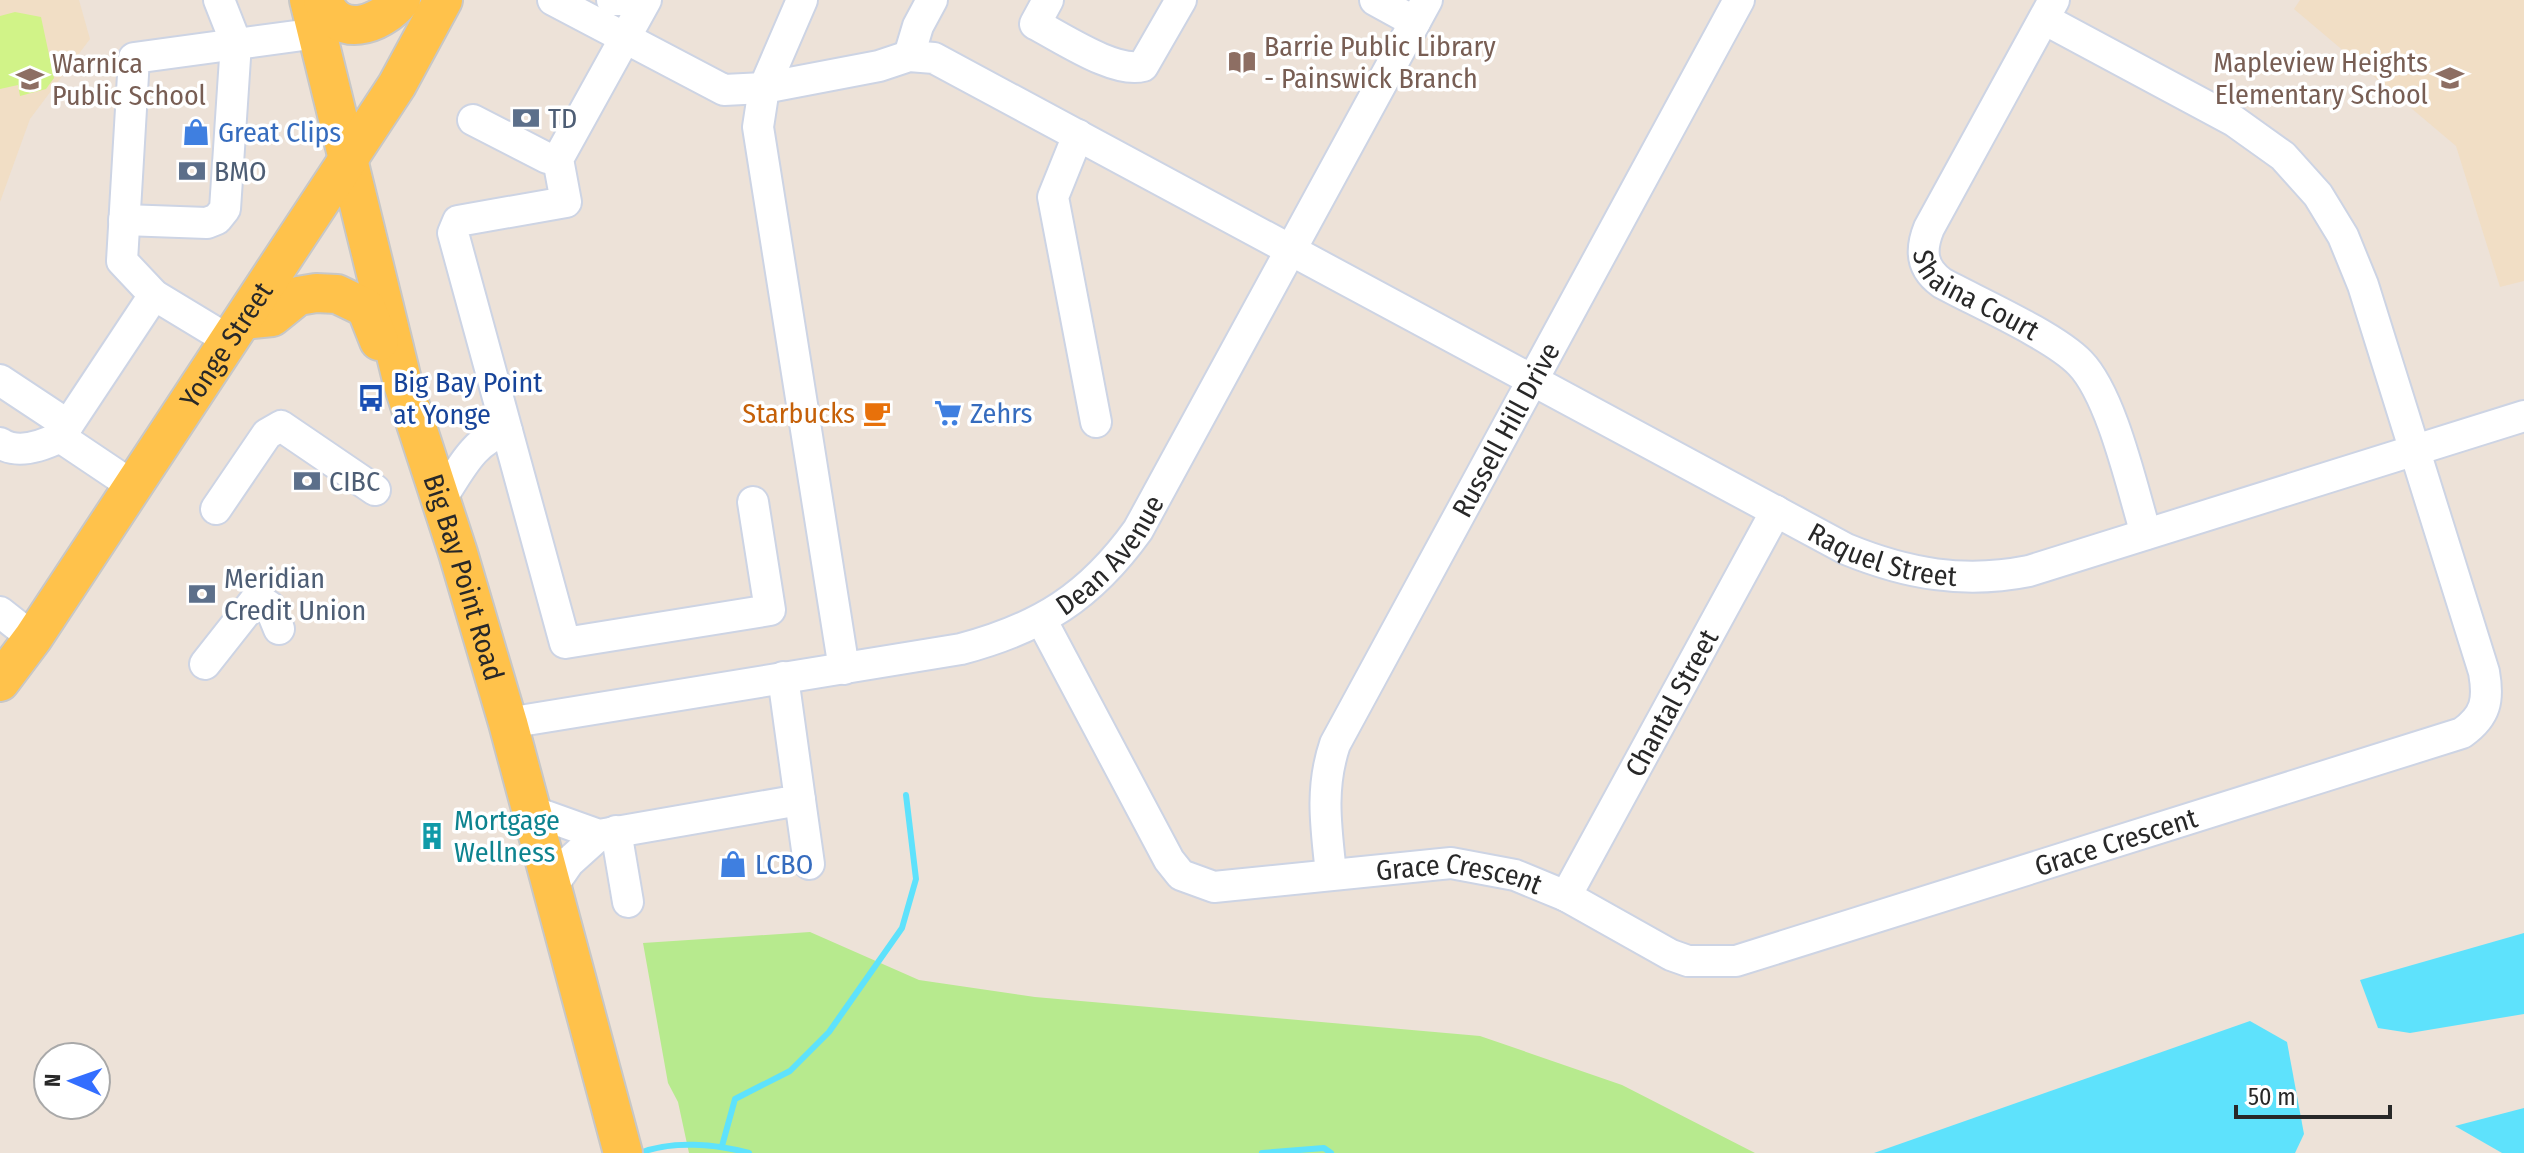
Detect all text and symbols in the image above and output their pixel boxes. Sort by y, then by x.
place label: Barrie Public Library - Painswick Branch [1264,30,1496,95]
place label: Mapleview Heights Elementary School [2213,46,2428,111]
place label: Warnica Public School [52,47,206,112]
library icon: Barrie Public Library - Painswick Branch [1227,47,1257,77]
school or university icon: Mapleview Heights Elementary School [2435,63,2465,93]
school or university icon: Warnica Public School [15,64,45,94]
place label: TD [548,102,577,135]
bank icon: TD [511,103,541,133]
place label: Great Clips [218,116,341,149]
shop icon: Great Clips [181,117,211,147]
place label: BMO [214,155,267,188]
bank icon: BMO [177,156,207,186]
street label: Shaina Court [1906,248,2046,348]
street label: Yonge Street [173,275,280,414]
street label: Russell Hill Drive [1445,337,1567,523]
place label: Big Bay Point at Yonge [393,366,543,431]
bus stop icon: Big Bay Point at Yonge [356,383,386,413]
place label: Starbucks [742,397,855,430]
place label: Zehrs [970,397,1033,430]
cafe icon: Starbucks [862,398,892,428]
supermarket icon: Zehrs [933,398,963,428]
place label: CIBC [329,465,380,498]
bank icon: CIBC [292,466,322,496]
street label: Big Bay Point Road [416,470,511,684]
street label: Dean Avenue [1050,490,1171,622]
street label: Raquel Street [1802,516,1959,593]
place label: Meridian Credit Union [224,562,366,627]
bank icon: Meridian Credit Union [187,579,217,609]
street label: Chantal Street [1618,623,1726,782]
street label: Grace Crescent [2031,801,2202,883]
place label: Mortgage Wellness [454,804,560,869]
building icon: Mortgage Wellness [417,821,447,851]
street label: Grace Crescent [1374,846,1548,902]
place label: LCBO [755,848,813,881]
shop icon: LCBO [718,849,748,879]
north arrow [32,1041,112,1121]
scale bar [2236,1069,2390,1119]
text: N [39,1073,66,1087]
text: 50 m [2248,1083,2296,1111]

